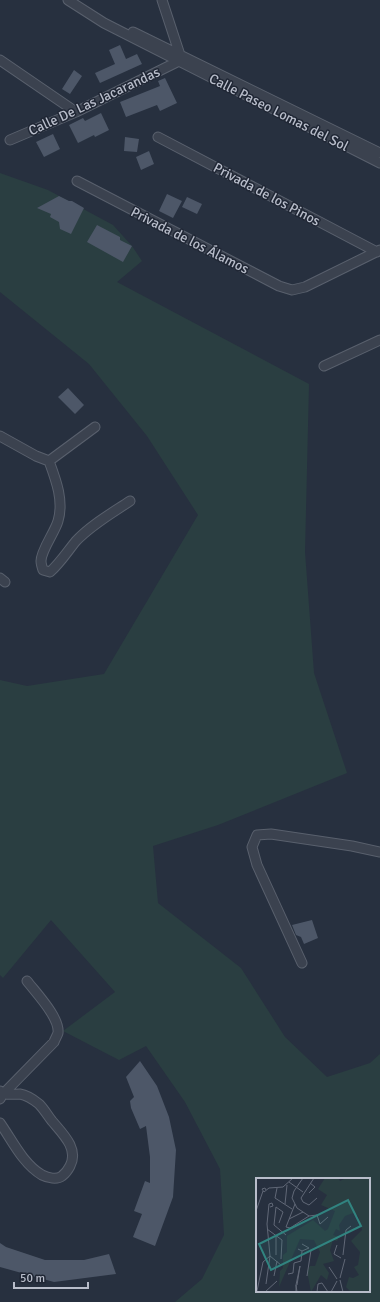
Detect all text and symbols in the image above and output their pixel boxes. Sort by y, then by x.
street label: Calle De Las Jacarandas [26,63,163,139]
street label: Calle Paseo Lomas del Sol [206,70,351,155]
street label: Privada de los Pinos [210,159,323,230]
street label: Privada de los Álamos [128,203,252,278]
inset map [256,1178,370,1292]
scale bar [14,1264,88,1290]
text: 50 m [20,1271,45,1286]

